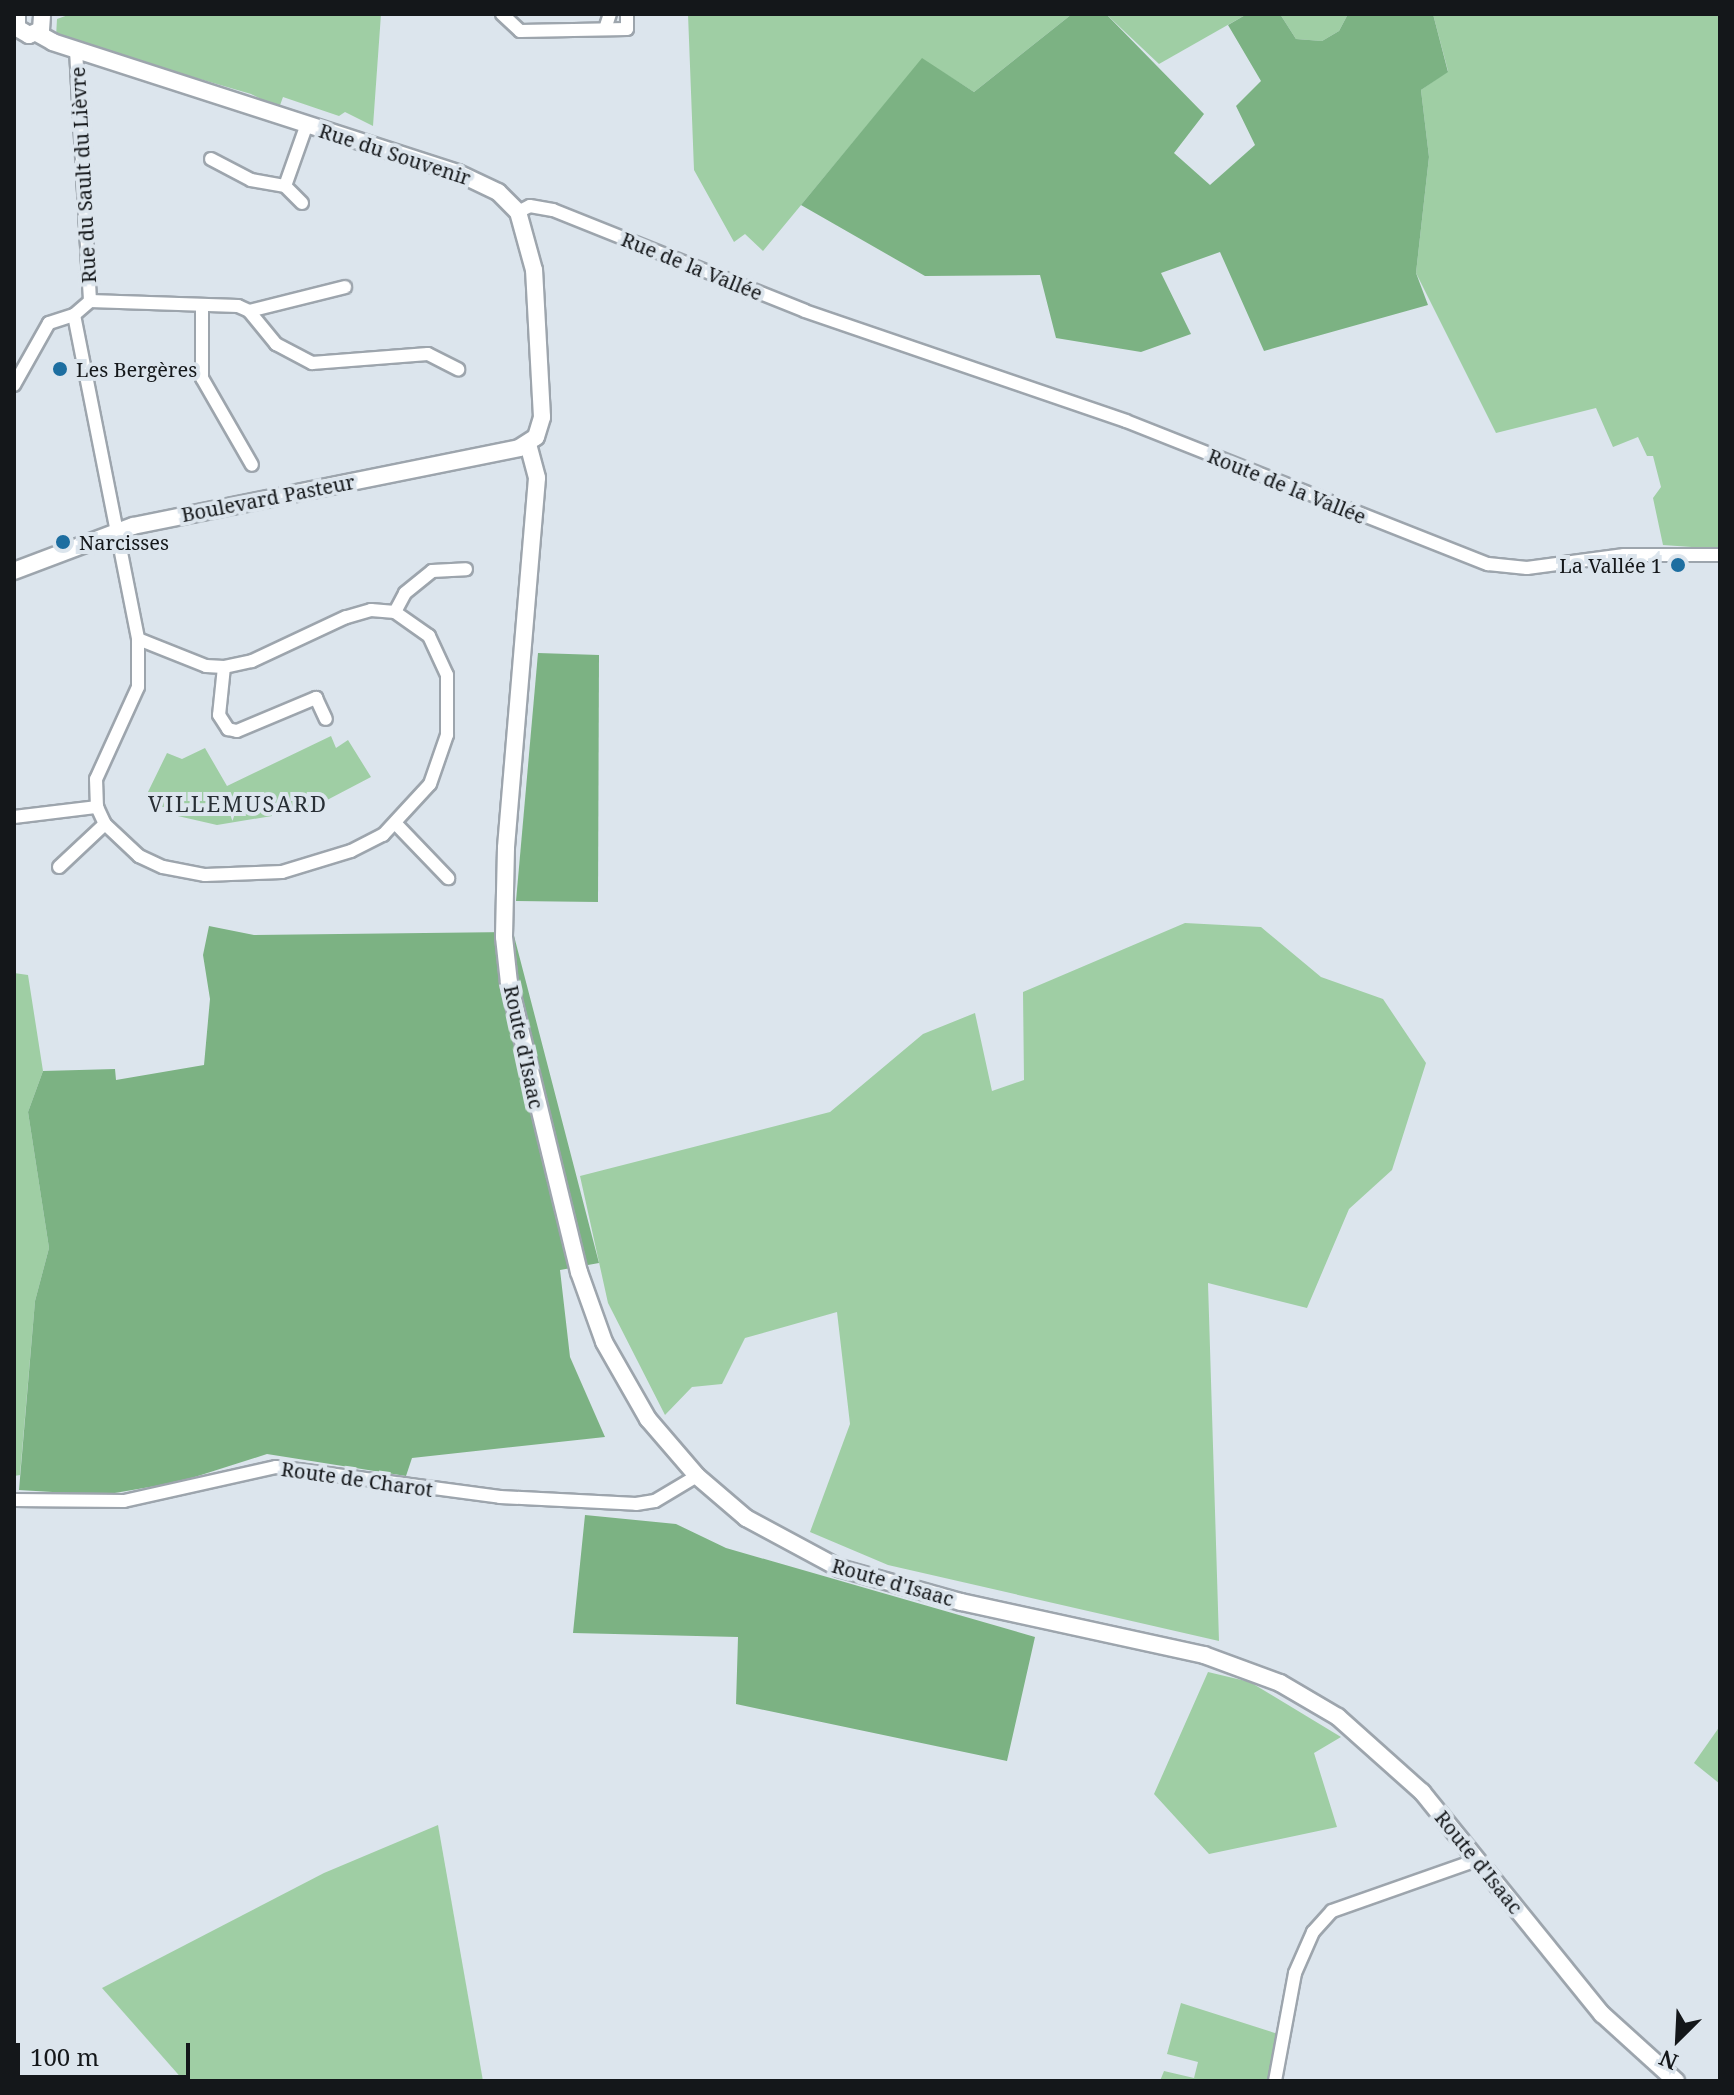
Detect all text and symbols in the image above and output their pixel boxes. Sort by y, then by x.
street label: Rue du Sault du Lièvre [65,66,101,284]
street label: Rue du Souvenir [316,118,474,190]
street label: Rue de la Vallée [618,227,766,305]
place label: Les Bergères [76,357,197,381]
marker: Les Bergères [51,360,69,378]
street label: Route de la Vallée [1204,443,1370,529]
street label: Boulevard Pasteur [179,469,357,527]
place label: Narcisses [79,530,169,554]
marker: Narcisses [54,533,72,551]
place label: La Vallée 1 [1559,553,1662,577]
marker: La Vallée 1 [1669,556,1687,574]
district label: VILLEMUSARD [148,791,328,817]
street label: Route d'Isaac [499,983,549,1111]
street label: Route de Charot [280,1456,434,1502]
street label: Route d'Isaac [829,1553,957,1611]
street label: Route d'Isaac [1430,1806,1528,1918]
north arrow [1638,1999,1718,2079]
scale bar [20,2027,194,2077]
text: 100 m [30,2040,99,2073]
text: N [1654,2044,1682,2078]

